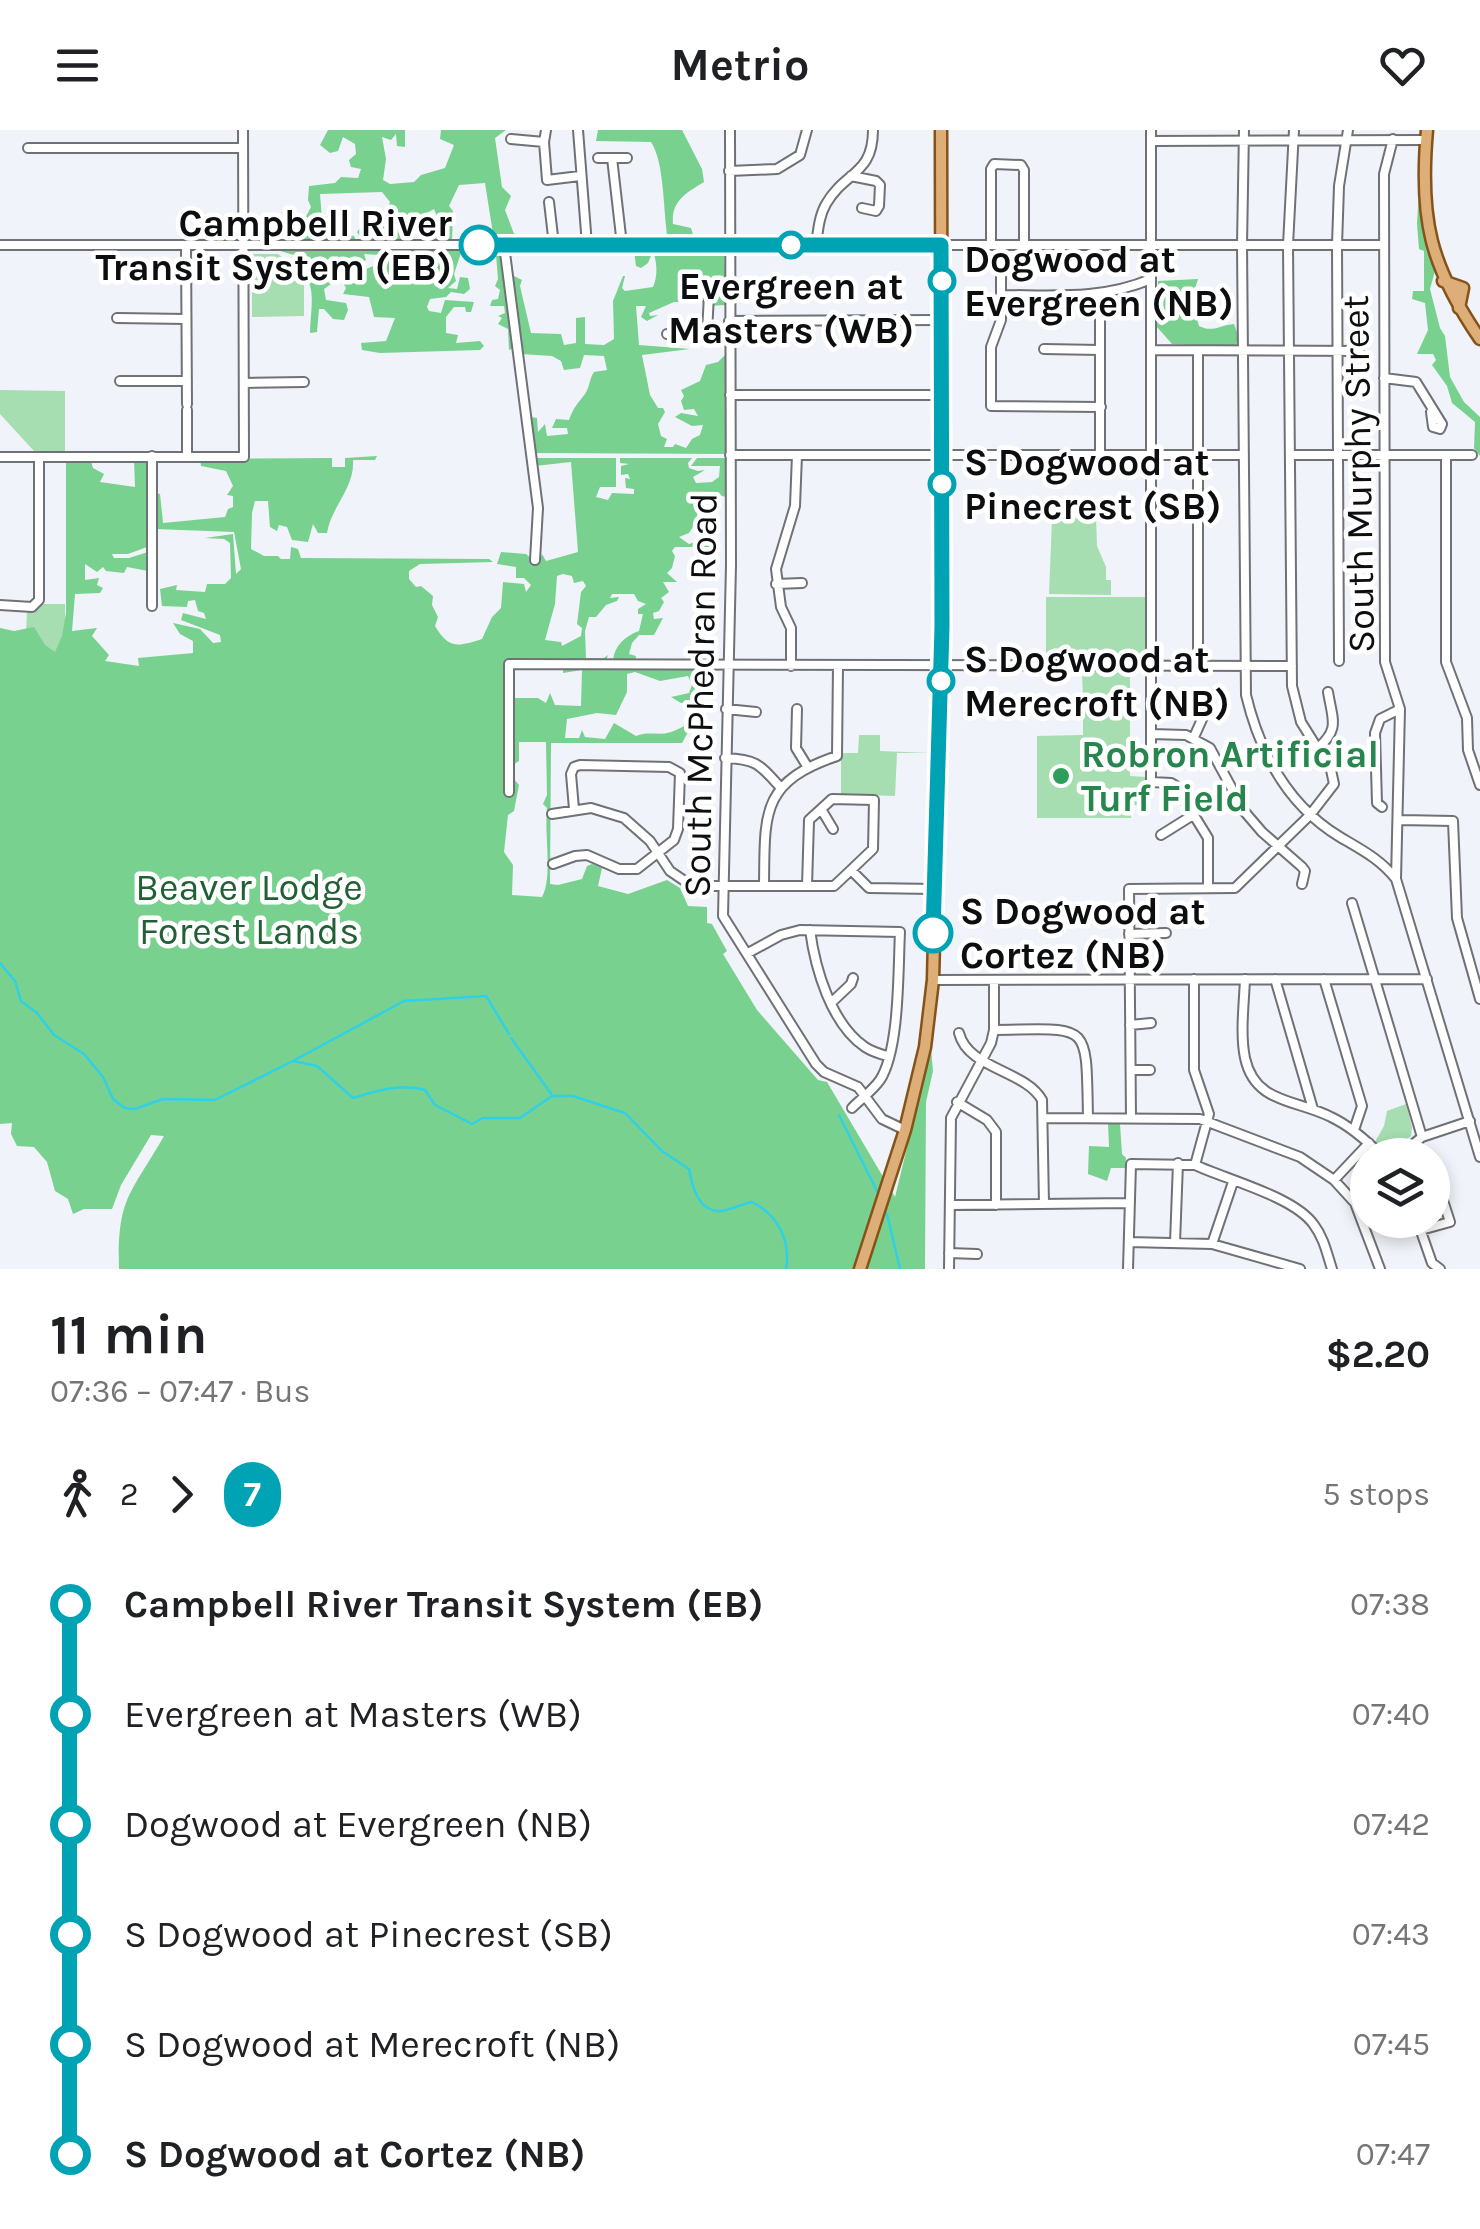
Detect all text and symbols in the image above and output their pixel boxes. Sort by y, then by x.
icon: menu [50,38,105,93]
icon: heart [1375,38,1430,93]
text: Metrio [671,39,809,91]
place label: Campbell River Transit System (EB) [96,201,452,290]
marker: Campbell River Transit System (EB) [460,226,498,264]
marker: Evergreen at Masters (WB) [778,232,804,258]
place label: Dogwood at Evergreen (NB) [964,237,1234,326]
place label: Evergreen at Masters (WB) [668,264,914,353]
marker: Dogwood at Evergreen (NB) [929,268,955,294]
street label: South Murphy Street [1333,295,1384,653]
place label: S Dogwood at Pinecrest (SB) [964,440,1221,529]
marker: S Dogwood at Pinecrest (SB) [929,471,955,497]
street label: South McPhedran Road [674,492,727,898]
place label: S Dogwood at Merecroft (NB) [964,637,1230,726]
marker: S Dogwood at Merecroft (NB) [928,668,954,694]
place label: Robron Artificial Turf Field [1081,732,1379,821]
marker: Robron Artificial Turf Field [1050,765,1072,787]
park label: Beaver Lodge Forest Lands [135,865,363,954]
place label: S Dogwood at Cortez (NB) [960,889,1206,978]
marker: S Dogwood at Cortez (NB) [914,914,952,952]
map controls [1350,1138,1450,1238]
button: layers [1350,1138,1450,1238]
text: 11 min [50,1303,208,1367]
text: $2.20 [1326,1332,1430,1377]
text: 07:36 – 07:47 · Bus [50,1373,310,1410]
icon: walk [50,1467,105,1522]
icon: forward [154,1467,209,1522]
text: 7 [244,1474,261,1515]
text: 2 [120,1476,139,1513]
text: 5 stops [1322,1476,1430,1513]
text: Campbell River Transit System (EB) [124,1582,763,1627]
text: 07:38 [1350,1586,1430,1623]
text: Evergreen at Masters (WB) [124,1692,582,1737]
text: 07:40 [1352,1696,1430,1733]
text: Dogwood at Evergreen (NB) [124,1802,592,1847]
text: 07:42 [1352,1806,1430,1843]
text: S Dogwood at Pinecrest (SB) [124,1912,613,1957]
text: 07:43 [1352,1916,1430,1953]
text: S Dogwood at Merecroft (NB) [124,2022,620,2067]
text: 07:45 [1353,2026,1430,2063]
text: S Dogwood at Cortez (NB) [124,2132,585,2177]
text: 07:47 [1356,2136,1430,2173]

